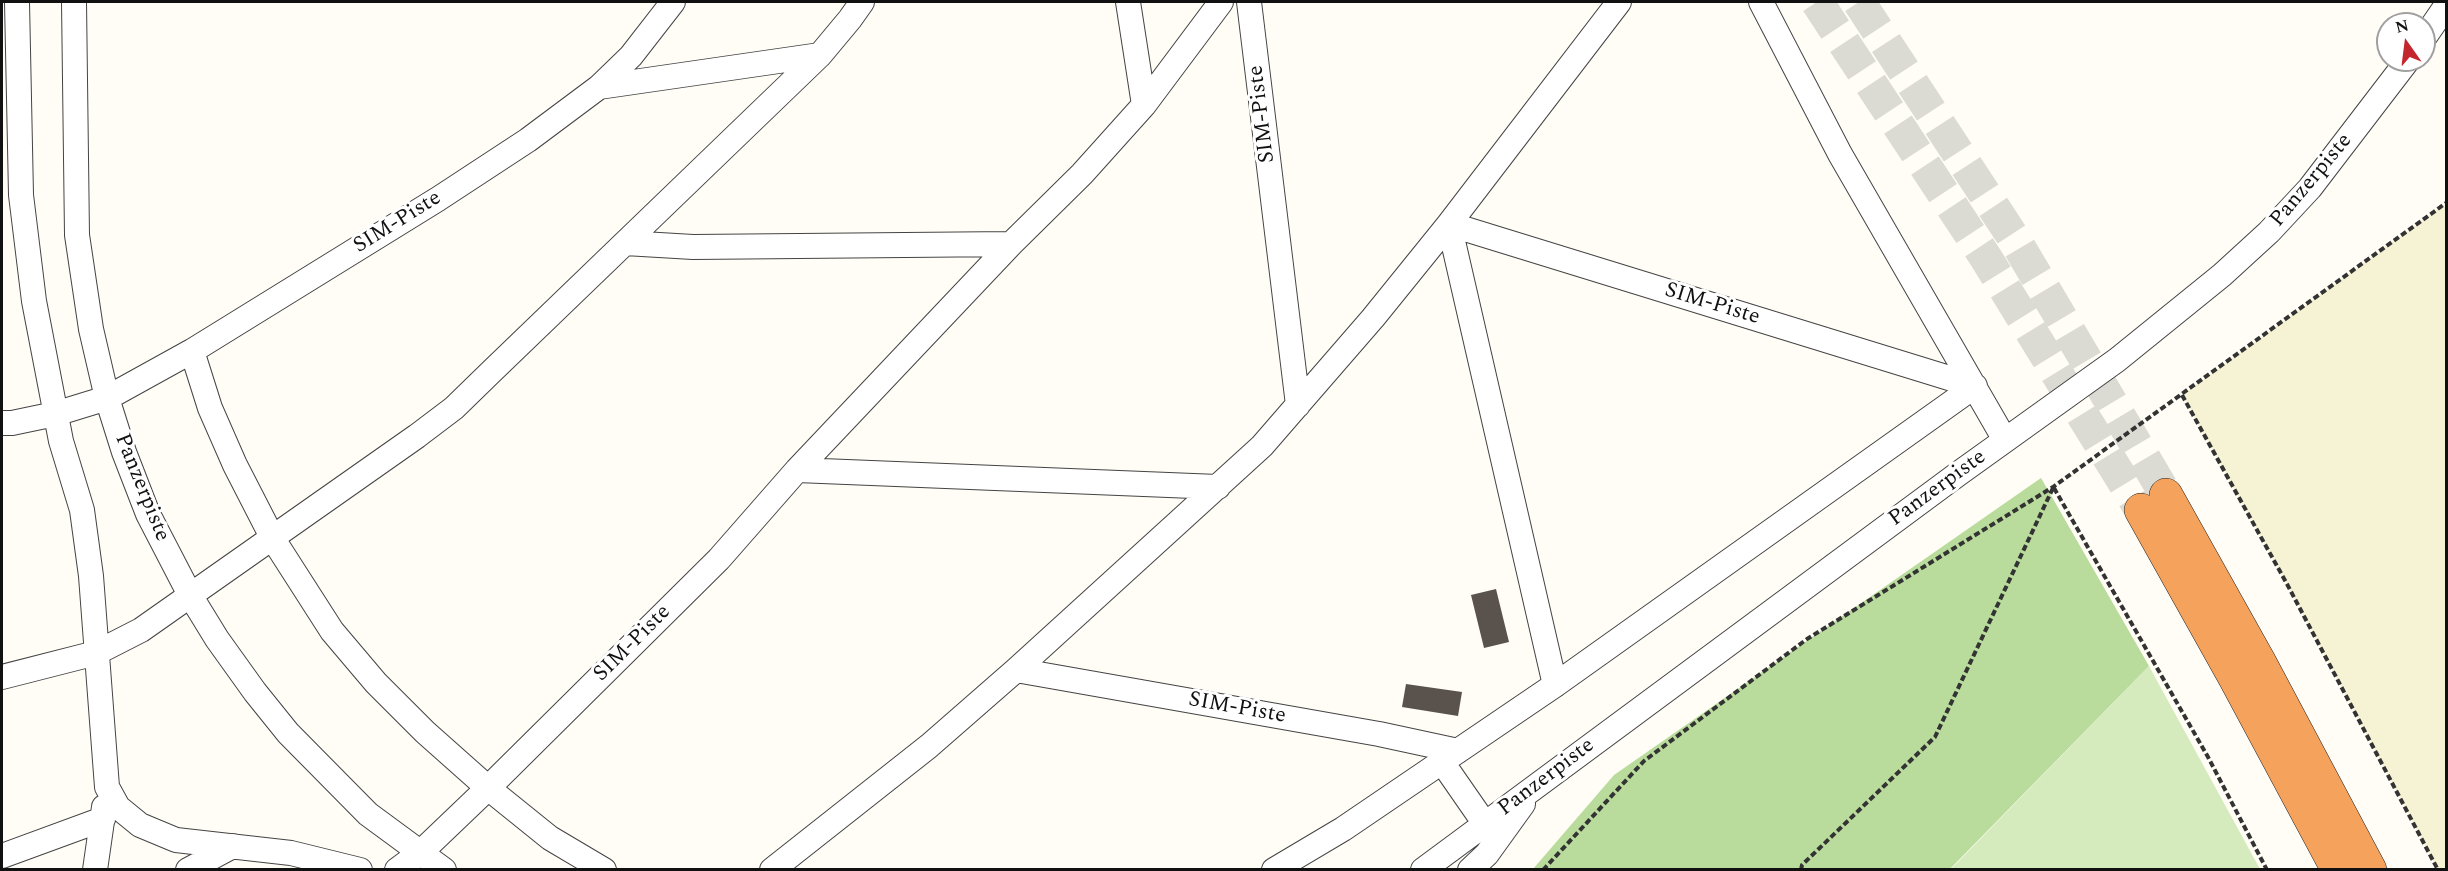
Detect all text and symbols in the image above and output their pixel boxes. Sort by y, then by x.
north arrow [2376,12,2436,72]
text: N [2393,13,2411,40]
street label: SIM-Piste [1244,64,1282,164]
street label: Panzerpiste [2265,129,2359,233]
street label: SIM-Piste [349,186,447,260]
street label: SIM-Piste [1661,278,1763,332]
street label: Panzerpiste [107,430,175,546]
street label: Panzerpiste [1884,445,1992,533]
street label: SIM-Piste [589,600,677,688]
street label: SIM-Piste [1186,687,1288,731]
street label: Panzerpiste [1494,733,1600,823]

